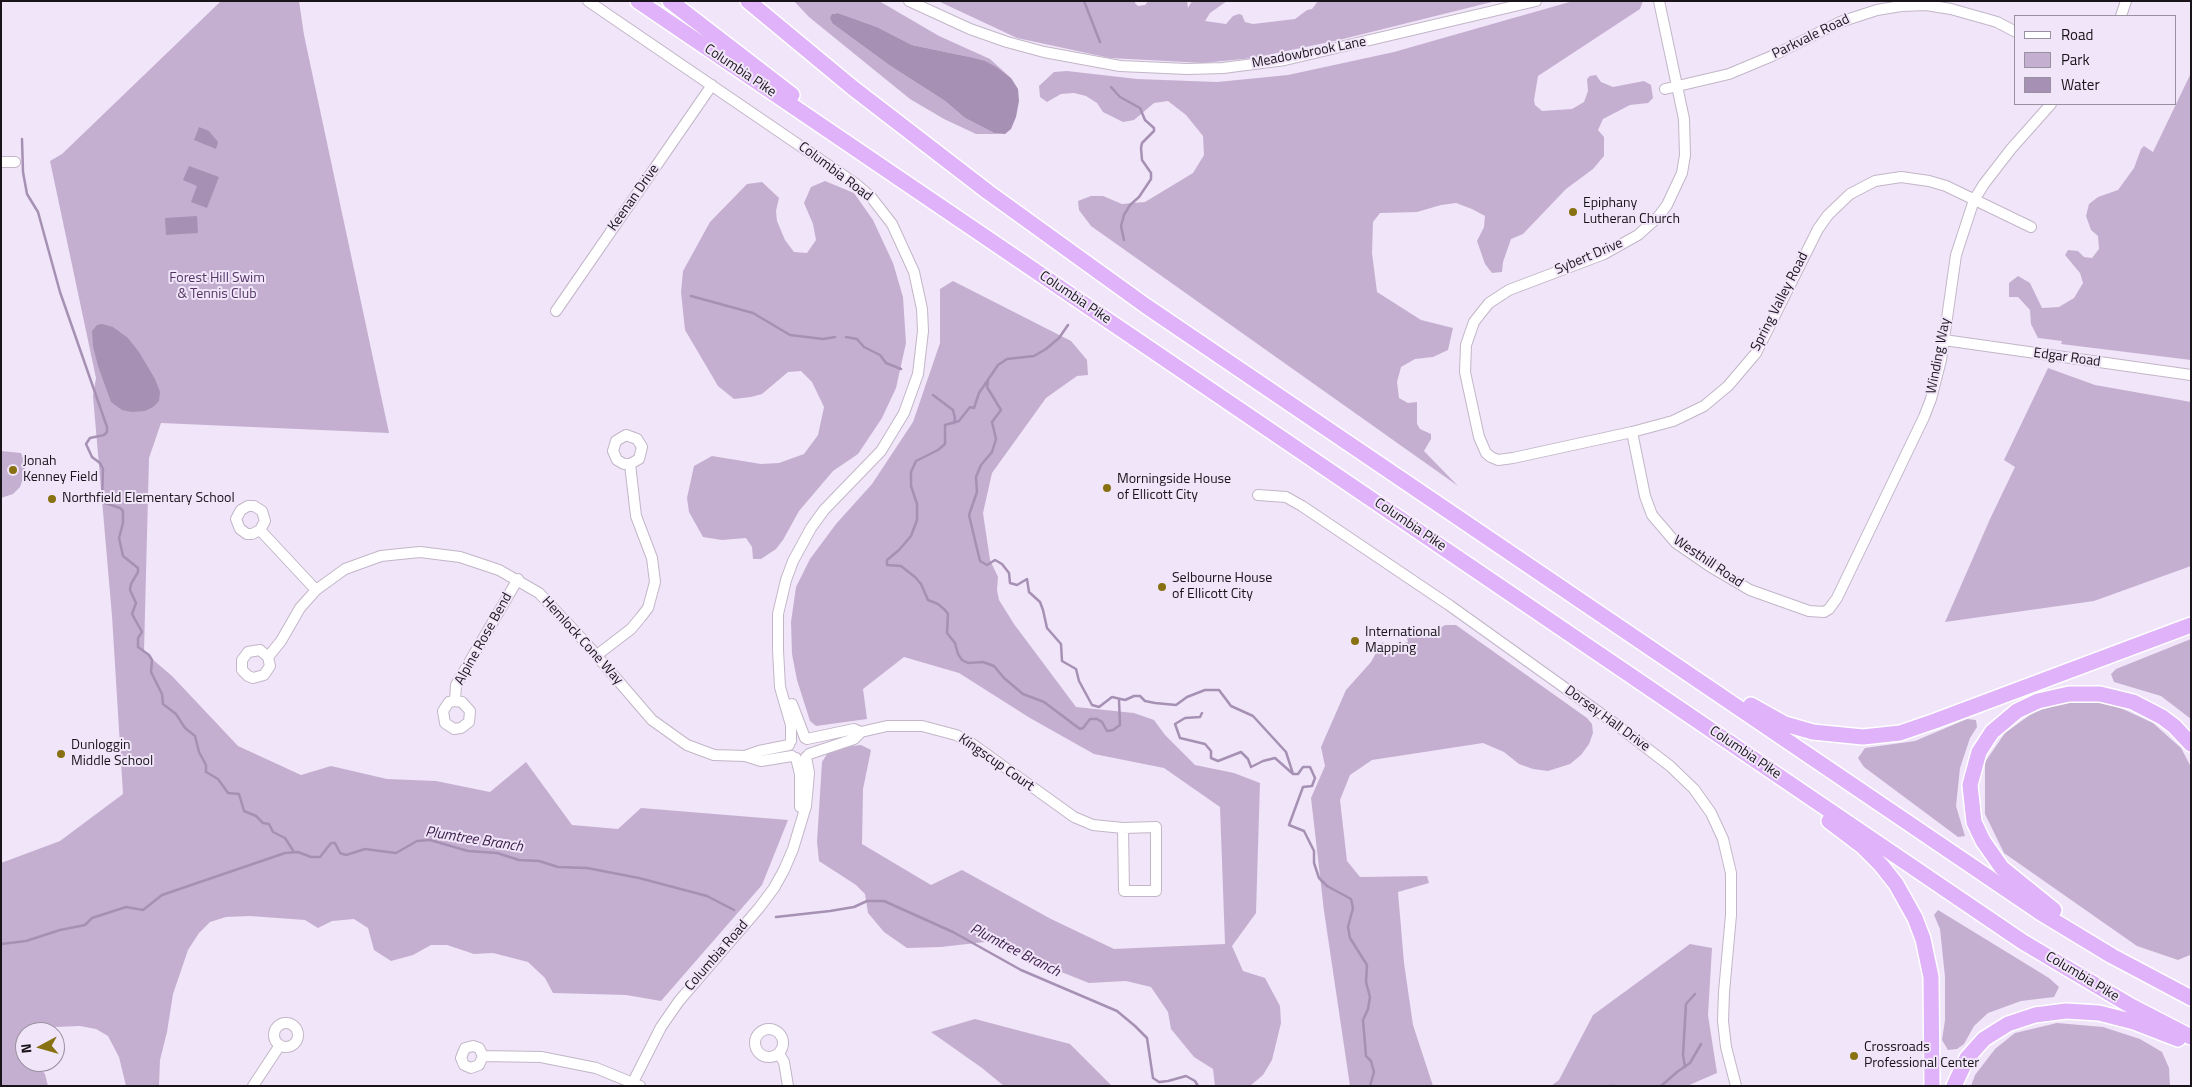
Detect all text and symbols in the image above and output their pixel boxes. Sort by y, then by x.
street label: Parkvale Road [1770,11,1852,63]
legend [2014,15,2177,105]
text: Road [2061,23,2093,46]
street label: Meadowbrook Lane [1250,34,1368,72]
street label: Columbia Pike [701,41,779,101]
text: Park [2061,48,2090,71]
text: Water [2061,73,2100,96]
street label: Columbia Road [795,139,875,205]
street label: Keenan Drive [605,161,663,235]
place label: Epiphany Lutheran Church [1583,196,1680,228]
marker: Epiphany Lutheran Church [1567,206,1579,218]
street label: Sybert Drive [1553,235,1625,279]
street label: Spring Valley Road [1748,250,1812,354]
street label: Columbia Pike [1036,268,1114,328]
park label: Forest Hill Swim & Tennis Club [169,271,265,304]
street label: Winding Way [1923,317,1955,395]
street label: Edgar Road [2032,345,2102,371]
place label: Jonah Kenney Field [23,454,98,487]
marker: Jonah Kenney Field [7,464,19,476]
place label: Morningside House of Ellicott City [1117,472,1231,504]
marker: Morningside House of Ellicott City [1101,482,1113,494]
place label: Northfield Elementary School [62,491,235,507]
marker: Northfield Elementary School [46,493,58,505]
street label: Columbia Pike [1371,495,1449,555]
street label: Westhill Road [1670,532,1746,592]
place label: Selbourne House of Ellicott City [1172,571,1272,604]
marker: Selbourne House of Ellicott City [1156,581,1168,593]
street label: Alpine Rose Bend [452,590,516,688]
street label: Hemlock Cone Way [538,593,626,689]
place label: International Mapping [1365,625,1440,658]
marker: International Mapping [1349,635,1361,647]
street label: Dorsey Hall Drive [1561,682,1653,756]
street label: Columbia Pike [1706,723,1784,783]
street label: Kingscup Court [955,731,1037,795]
place label: Dunloggin Middle School [71,738,153,770]
marker: Dunloggin Middle School [55,748,67,760]
water label: Plumtree Branch [424,823,524,857]
street label: Columbia Road [682,917,752,995]
water label: Plumtree Branch [967,921,1063,981]
street label: Columbia Pike [2042,948,2122,1006]
north arrow [15,1022,65,1072]
place label: Crossroads Professional Center [1864,1040,1979,1072]
text: N [15,1043,37,1054]
marker: Crossroads Professional Center [1848,1050,1860,1062]

